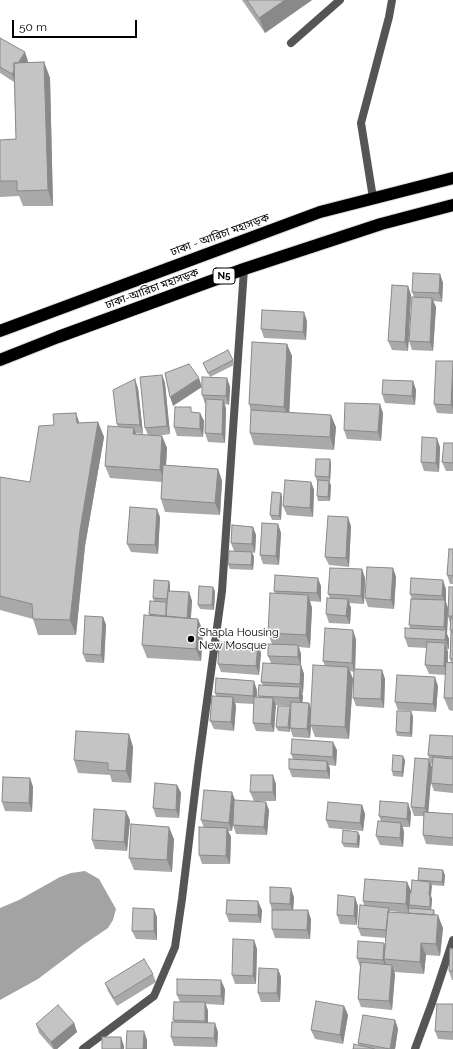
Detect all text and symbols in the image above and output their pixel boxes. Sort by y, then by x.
scale bar [14,12,139,38]
text: 50 m [19,20,47,34]
street label: ঢাকা - আরিচা মহাসড়ক [169,211,271,259]
street label: ঢাকা-আরিচা মহাসড়ক [104,266,200,312]
road number: N5 [213,268,235,284]
place label: Shapla Housing New Mosque [199,626,279,652]
marker: Shapla Housing New Mosque [186,634,196,644]

